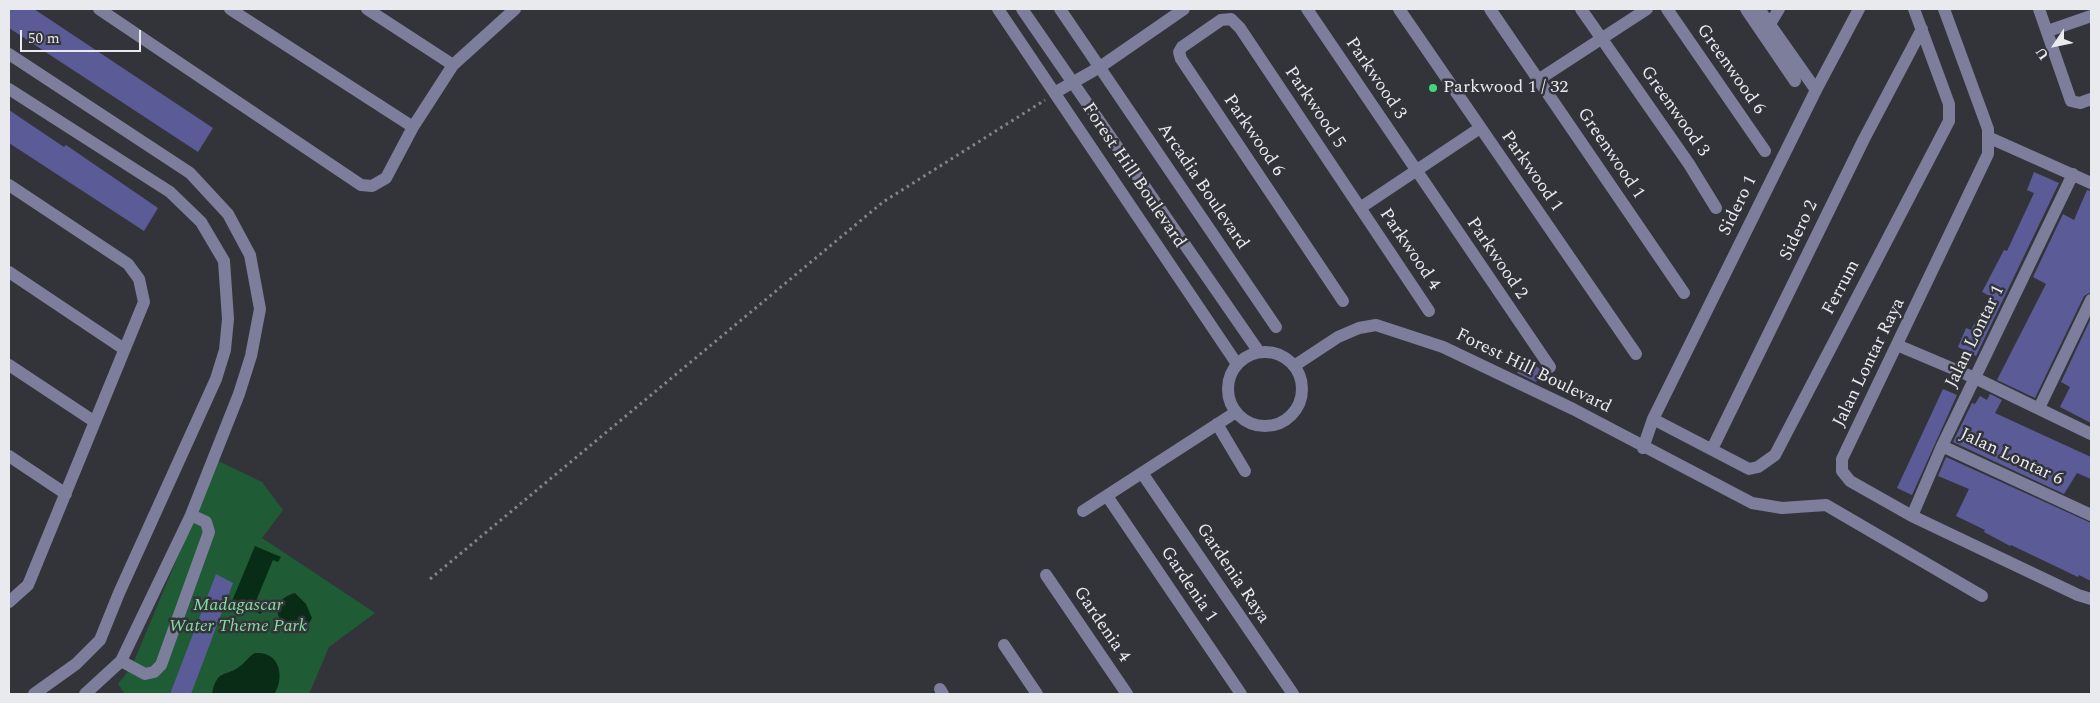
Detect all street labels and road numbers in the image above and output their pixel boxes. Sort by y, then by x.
street label: Greenwood 6 [1691,21,1769,119]
street label: Parkwood 3 [1340,34,1410,124]
street label: Parkwood 5 [1279,63,1349,153]
street label: Greenwood 3 [1635,63,1713,161]
street label: Parkwood 6 [1218,91,1288,181]
street label: Forest Hill Boulevard [1076,99,1190,253]
street label: Greenwood 1 [1572,104,1648,204]
street label: Arcadia Boulevard [1152,120,1252,254]
street label: Parkwood 1 [1495,127,1567,217]
street label: Sidero 1 [1715,172,1763,240]
street label: Sidero 2 [1776,197,1824,265]
street label: Parkwood 4 [1374,205,1444,295]
street label: Parkwood 2 [1461,214,1531,304]
street label: Ferrum [1819,257,1865,319]
street label: Jalan Lontar 1 [1942,282,2010,392]
street label: Jalan Lontar Raya [1829,295,1911,431]
street label: Forest Hill Boulevard [1452,325,1614,419]
street label: Jalan Lontar 6 [1956,425,2066,491]
street label: Gardenia Raya [1191,520,1273,628]
street label: Gardenia 1 [1155,543,1221,627]
street label: Gardenia 4 [1068,583,1134,667]

